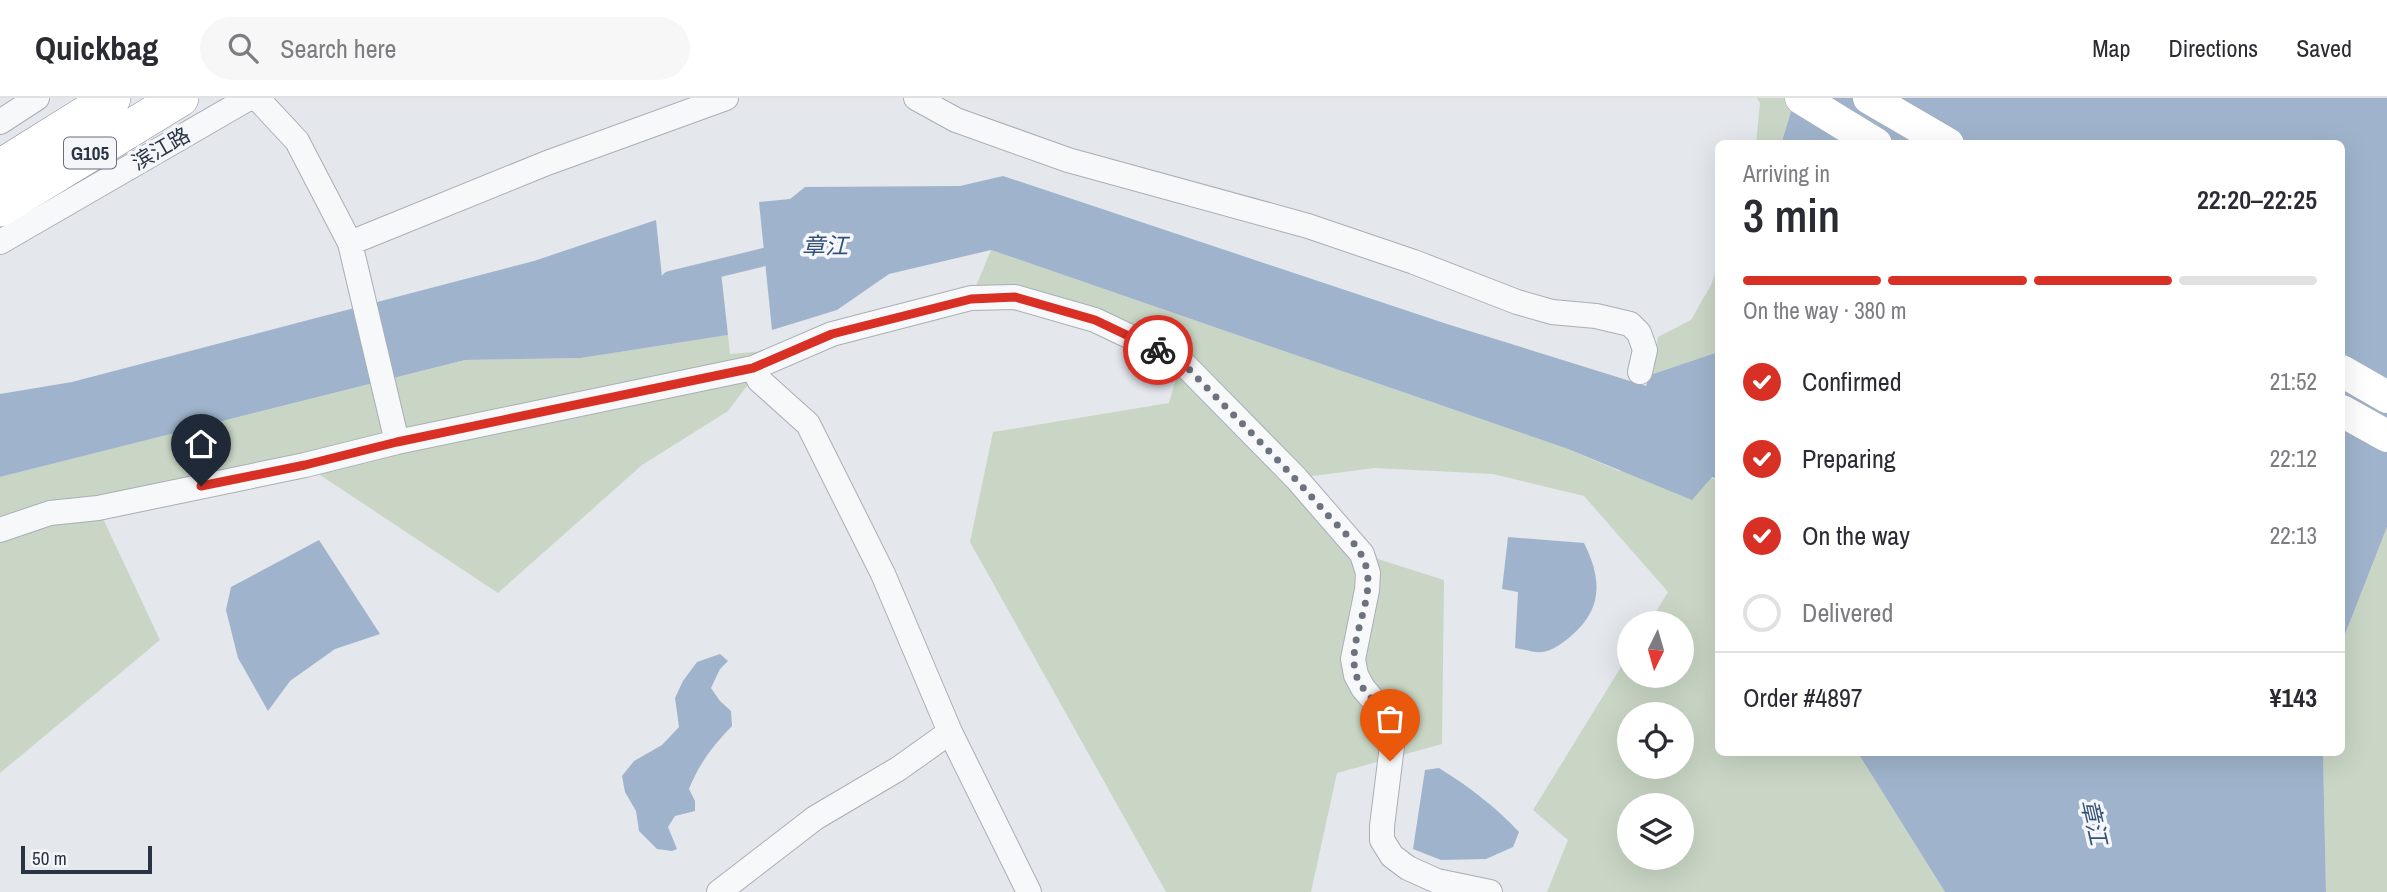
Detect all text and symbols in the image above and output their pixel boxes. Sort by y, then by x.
search box [200,17,690,80]
text: Quickbag [35,26,158,70]
icon: search [224,29,262,67]
text: Search here [280,31,396,66]
text: Map [2092,32,2130,64]
text: Directions [2168,32,2258,64]
text: Saved [2296,32,2352,64]
street label: 滨江路 [126,120,195,177]
road number: G105 [64,138,116,168]
text: Arriving in [1743,158,1830,189]
text: 22:20–22:25 [2197,182,2317,217]
text: 3 min [1743,184,1840,246]
water label: 章江 [802,230,851,261]
text: On the way · 380 m [1743,295,1907,326]
courier [1123,315,1193,385]
icon: bike [1139,331,1177,369]
icon: check [1743,363,1781,401]
text: Confirmed [1802,364,1902,399]
text: 21:52 [2270,366,2317,397]
pin [171,414,231,486]
icon: home [182,425,220,463]
icon: check [1743,440,1781,478]
text: Preparing [1802,441,1896,476]
text: 22:12 [2270,443,2317,474]
icon: check [1743,517,1781,555]
text: On the way [1802,518,1910,553]
text: 22:13 [2270,520,2317,551]
text: Delivered [1802,595,1893,630]
north arrow [1617,611,1694,688]
map controls [1617,611,1694,870]
text: Order #4897 [1743,680,1863,715]
text: ¥143 [2270,680,2317,715]
pin [1360,689,1420,761]
icon: bag [1371,700,1409,738]
button: locate [1617,702,1694,779]
button: layers [1617,793,1694,870]
water label: 章江 [2074,796,2115,851]
scale bar [21,843,152,875]
text: 50 m [32,845,67,871]

